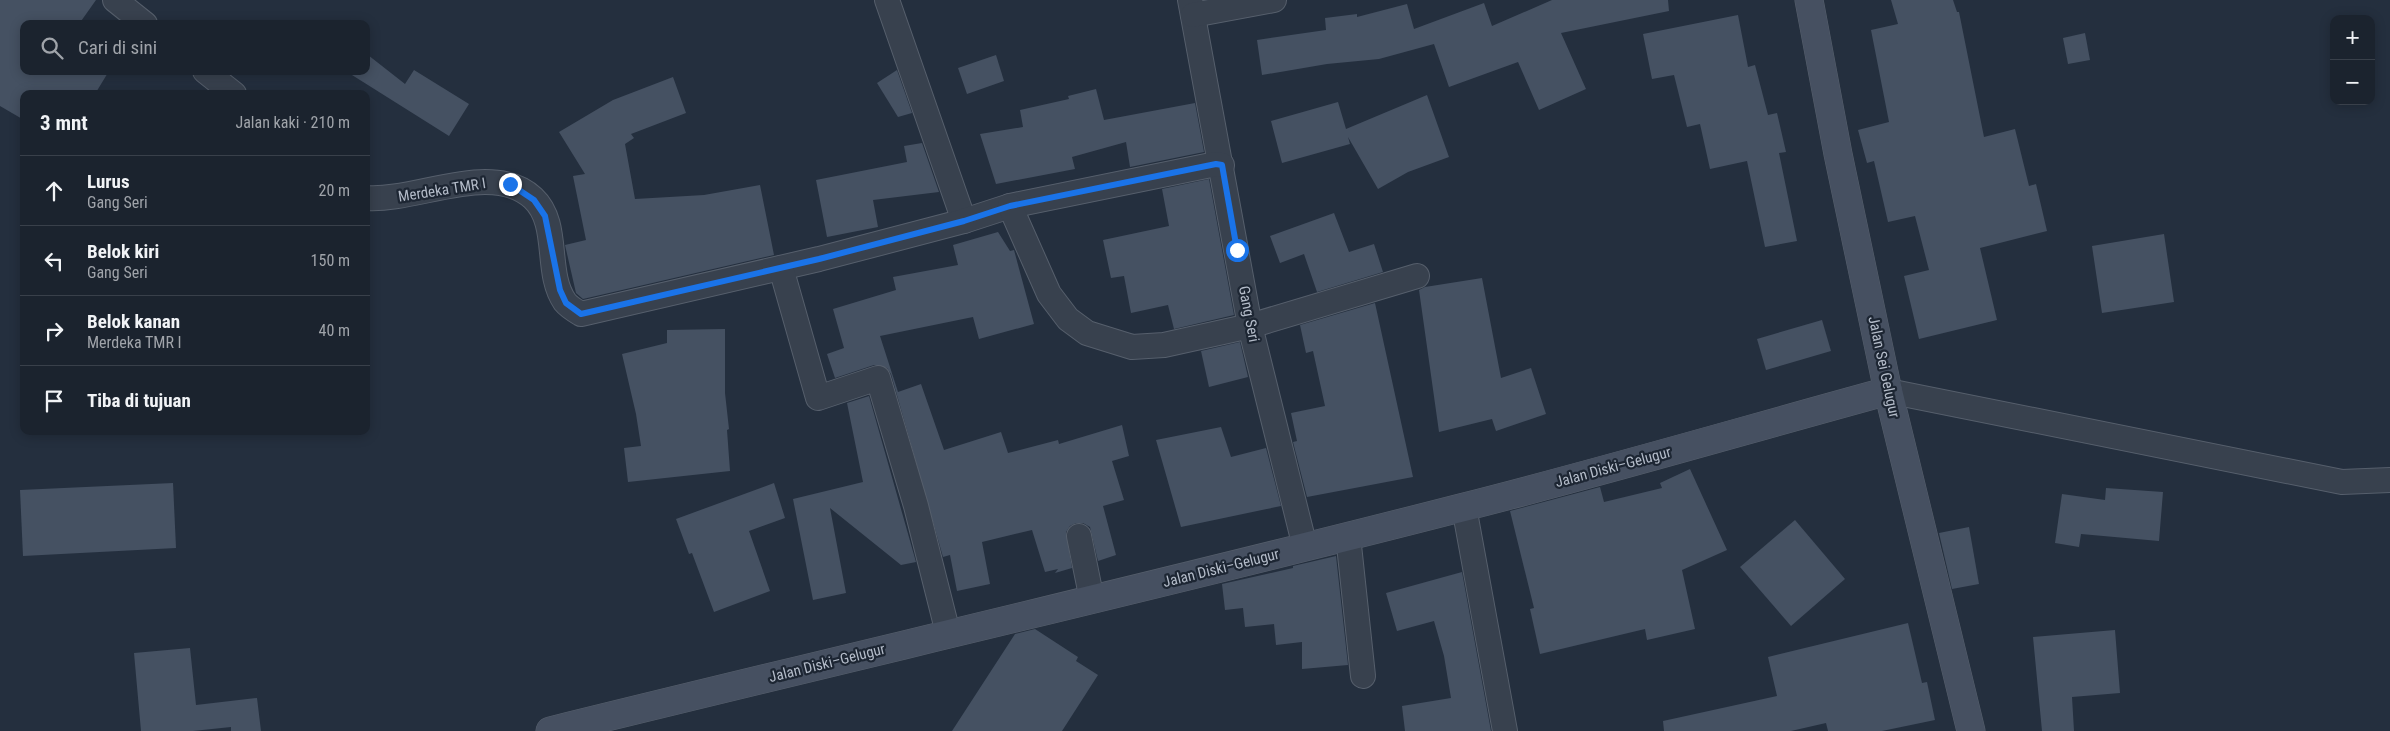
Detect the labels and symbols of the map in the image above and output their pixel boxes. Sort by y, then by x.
route end [499,173,522,196]
street label: Merdeka TMR I [397,174,487,206]
route start [1226,239,1249,262]
street label: Gang Seri [1235,284,1263,344]
street label: Jalan Sei Gelugur [1864,315,1904,420]
street label: Jalan Diski–Gelugur [1553,443,1673,491]
street label: Jalan Diski–Gelugur [1161,545,1281,591]
street label: Jalan Diski–Gelugur [767,640,887,686]

